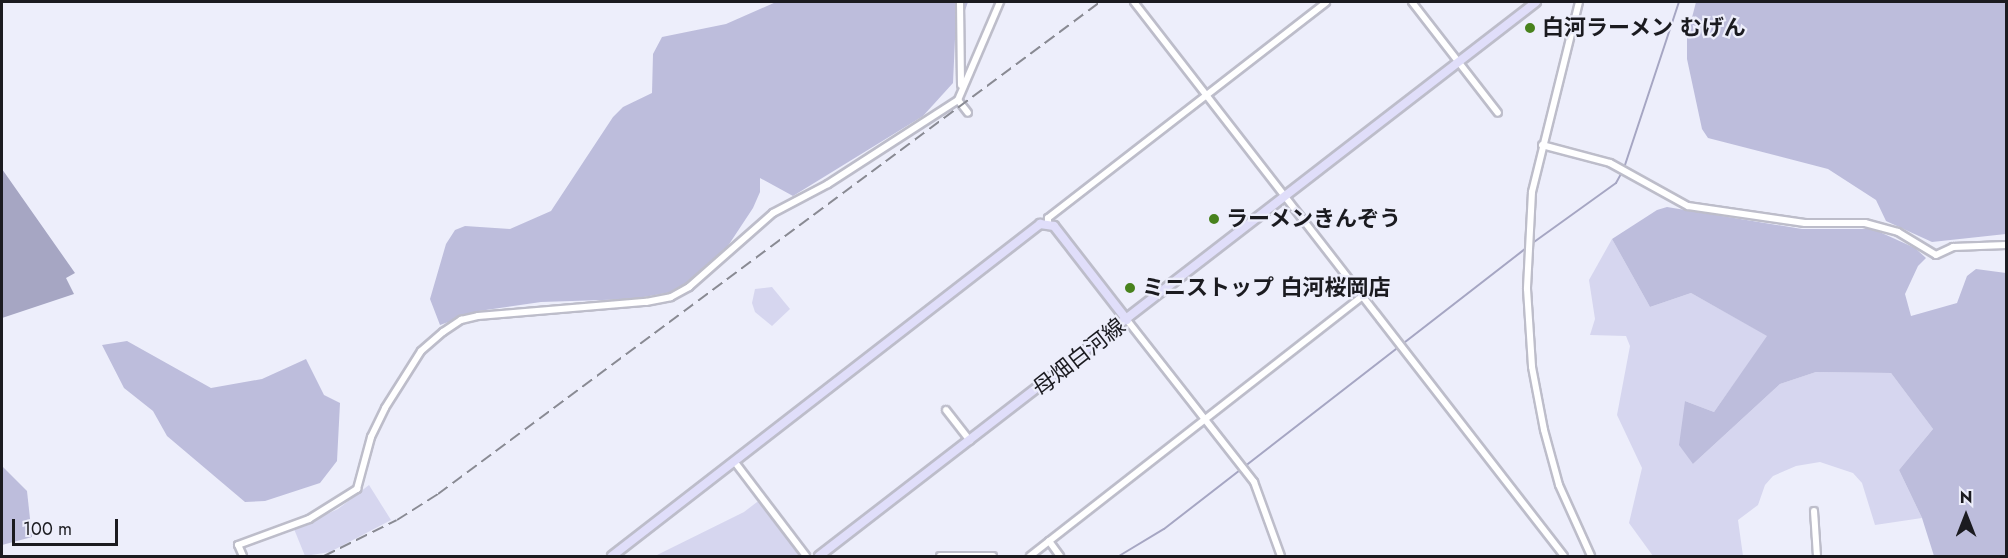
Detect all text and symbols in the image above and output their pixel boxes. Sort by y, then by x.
place label: 白河ラーメン むげん [1542,15,1747,41]
marker: 白河ラーメン むげん [1523,21,1537,35]
place label: ラーメンきんぞう [1226,206,1402,232]
marker: ラーメンきんぞう [1207,212,1221,226]
place label: ミニストップ 白河桜岡店 [1142,275,1391,301]
marker: ミニストップ 白河桜岡店 [1123,281,1137,295]
street label: 母畑白河線 [1028,313,1130,401]
north arrow [1936,486,1996,546]
text: N [1960,486,1972,509]
scale bar [15,507,122,545]
text: 100 m [23,516,72,542]

